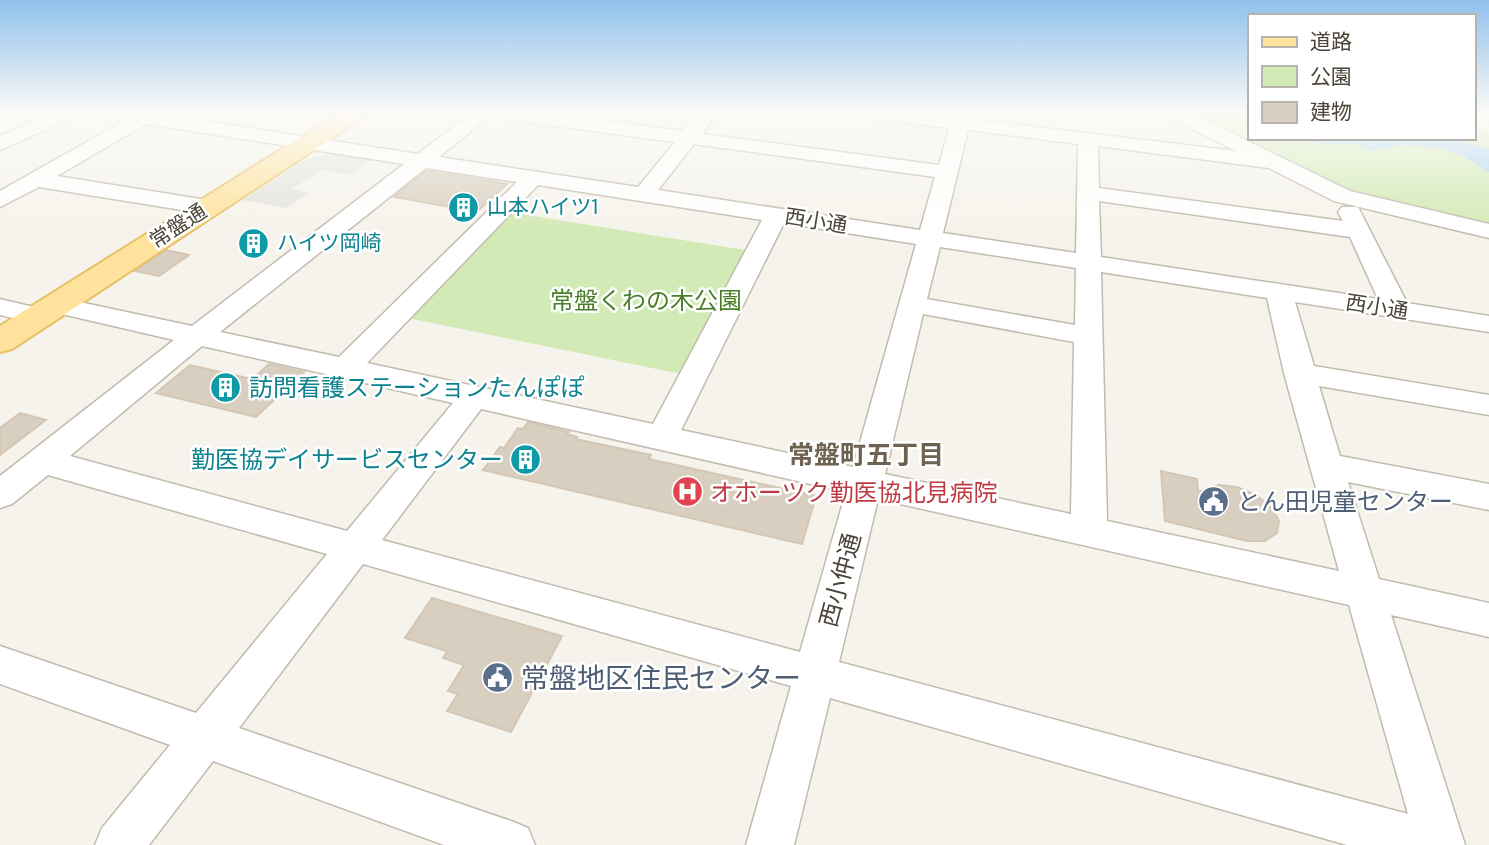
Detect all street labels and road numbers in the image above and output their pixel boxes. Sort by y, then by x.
street label: 常盤通 [144,197,212,255]
street label: 西小通 [783,202,849,240]
street label: 西小通 [1344,288,1410,326]
street label: 西小仲通 [813,530,867,630]

